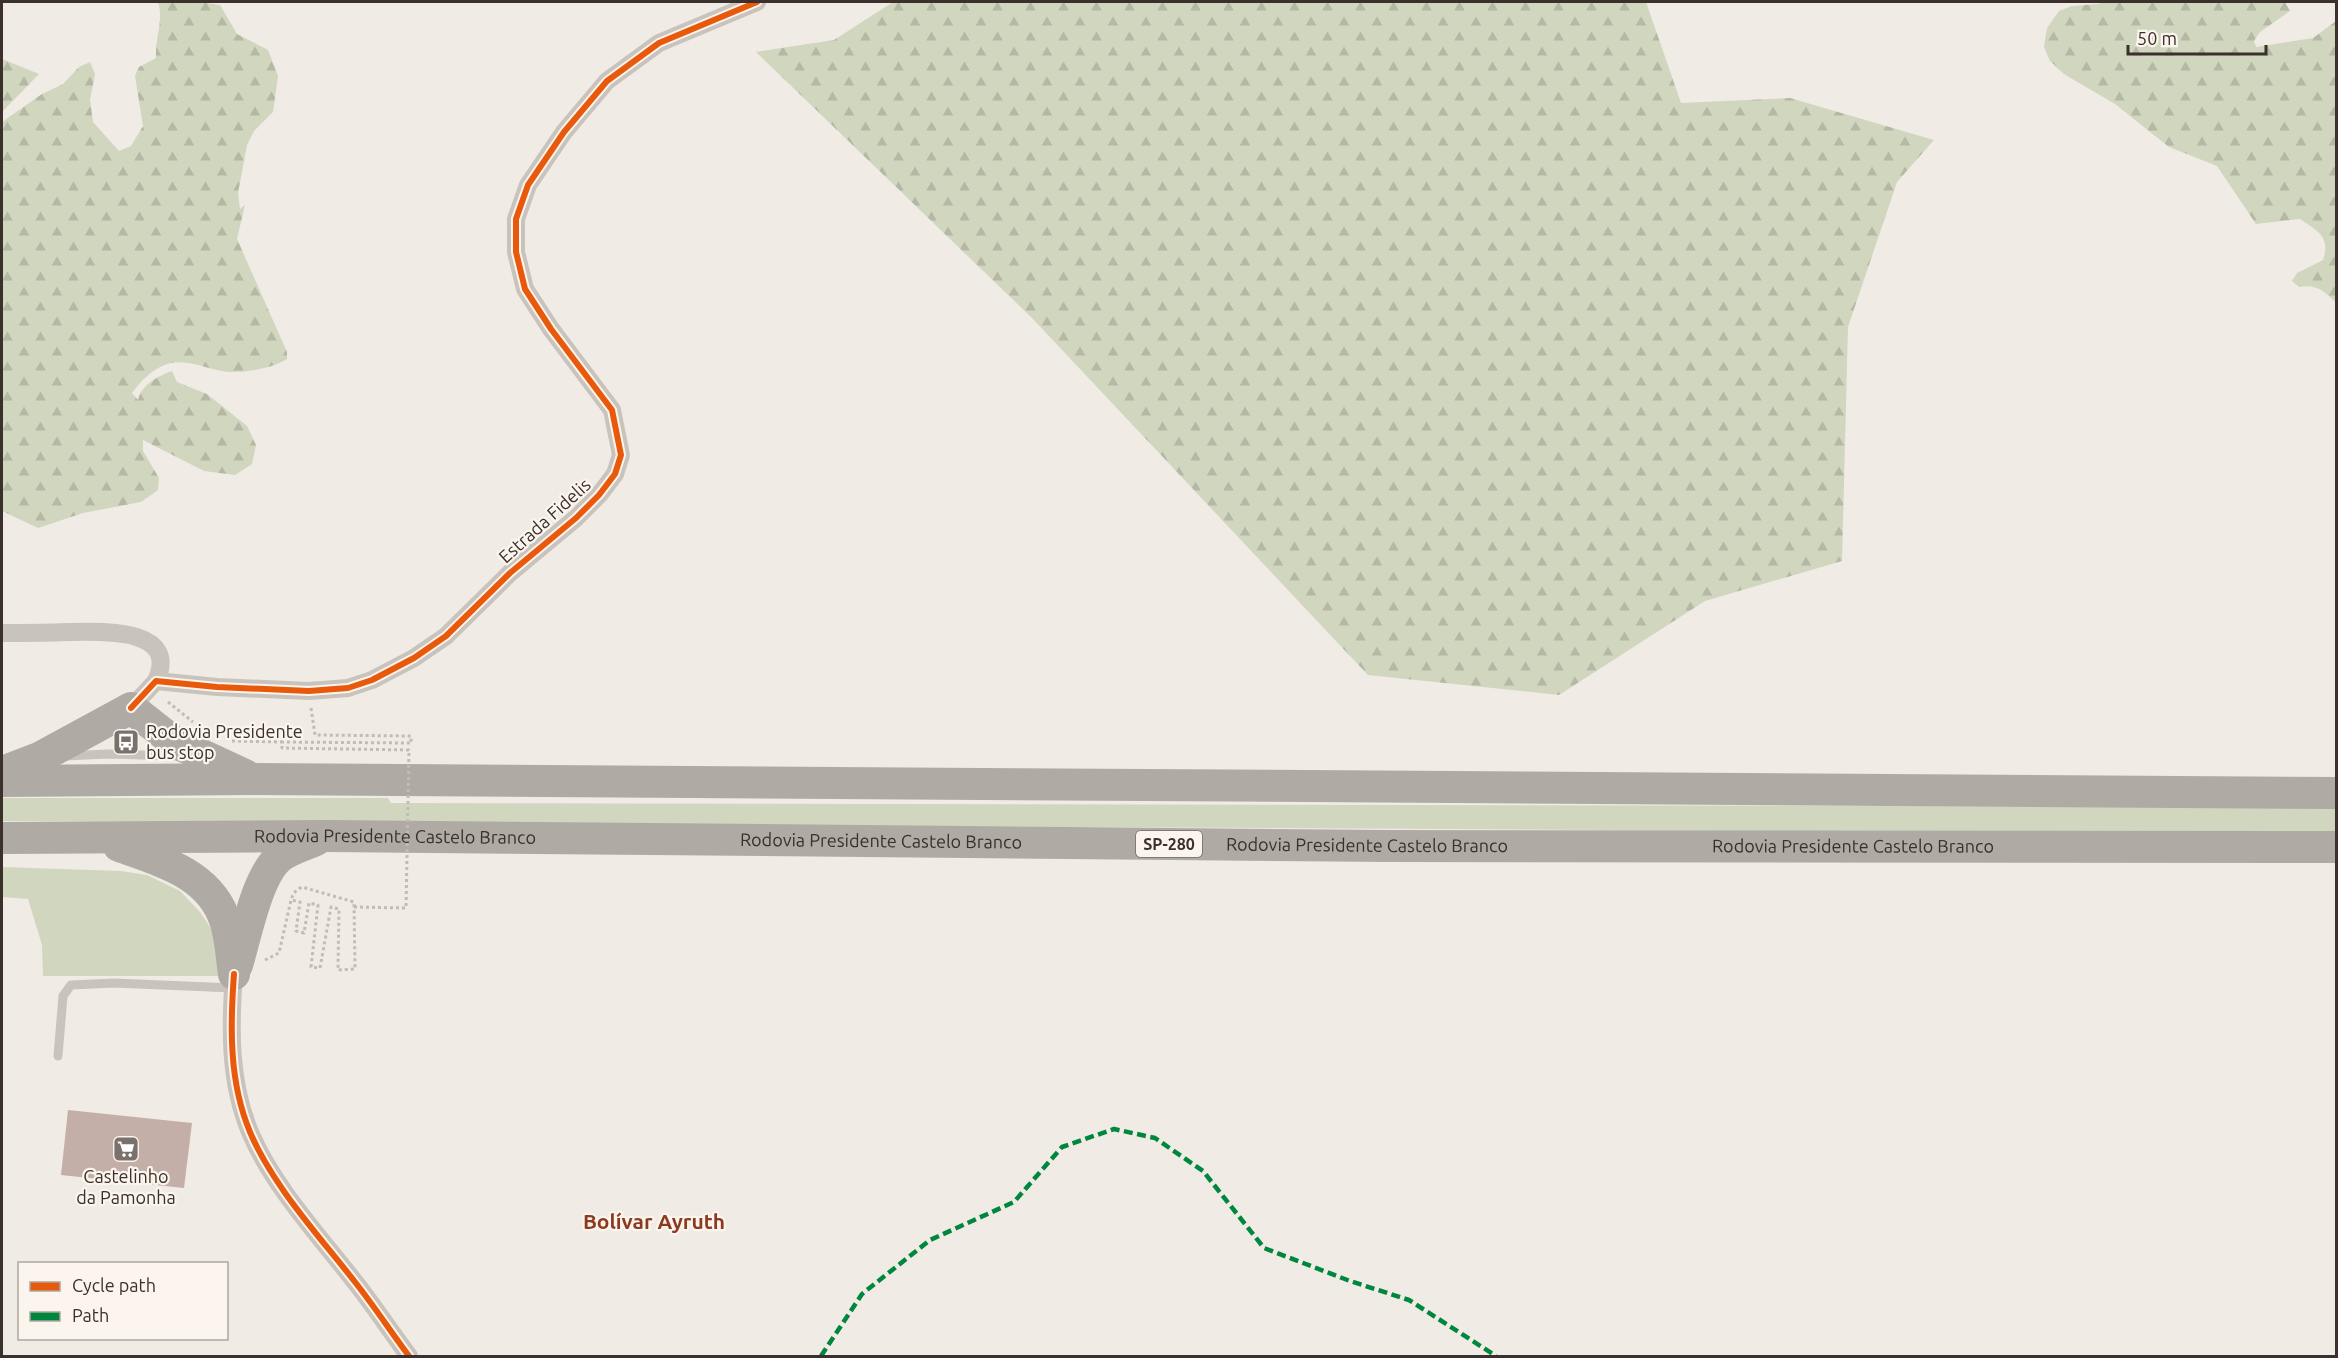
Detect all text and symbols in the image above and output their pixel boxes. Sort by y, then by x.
scale bar [2128,18,2266,56]
text: 50 m [2137,28,2177,48]
street label: Estrada Fidelis [494,474,594,567]
place label: Rodovia Presidente bus stop [146,721,303,762]
bus stop icon: Rodovia Presidente bus stop [111,727,141,757]
street label: Rodovia Presidente Castelo Branco [254,825,536,847]
street label: Rodovia Presidente Castelo Branco [740,829,1022,852]
road number: SP-280 [1136,831,1202,857]
street label: Rodovia Presidente Castelo Branco [1226,833,1508,855]
street label: Rodovia Presidente Castelo Branco [1712,835,1994,856]
supermarket icon: Castelinho da Pamonha [111,1134,141,1164]
place label: Castelinho da Pamonha [76,1166,176,1207]
district label: Bolívar Ayruth [583,1209,725,1233]
legend [18,1262,228,1340]
text: Cycle path [72,1275,156,1295]
text: Path [72,1305,109,1325]

